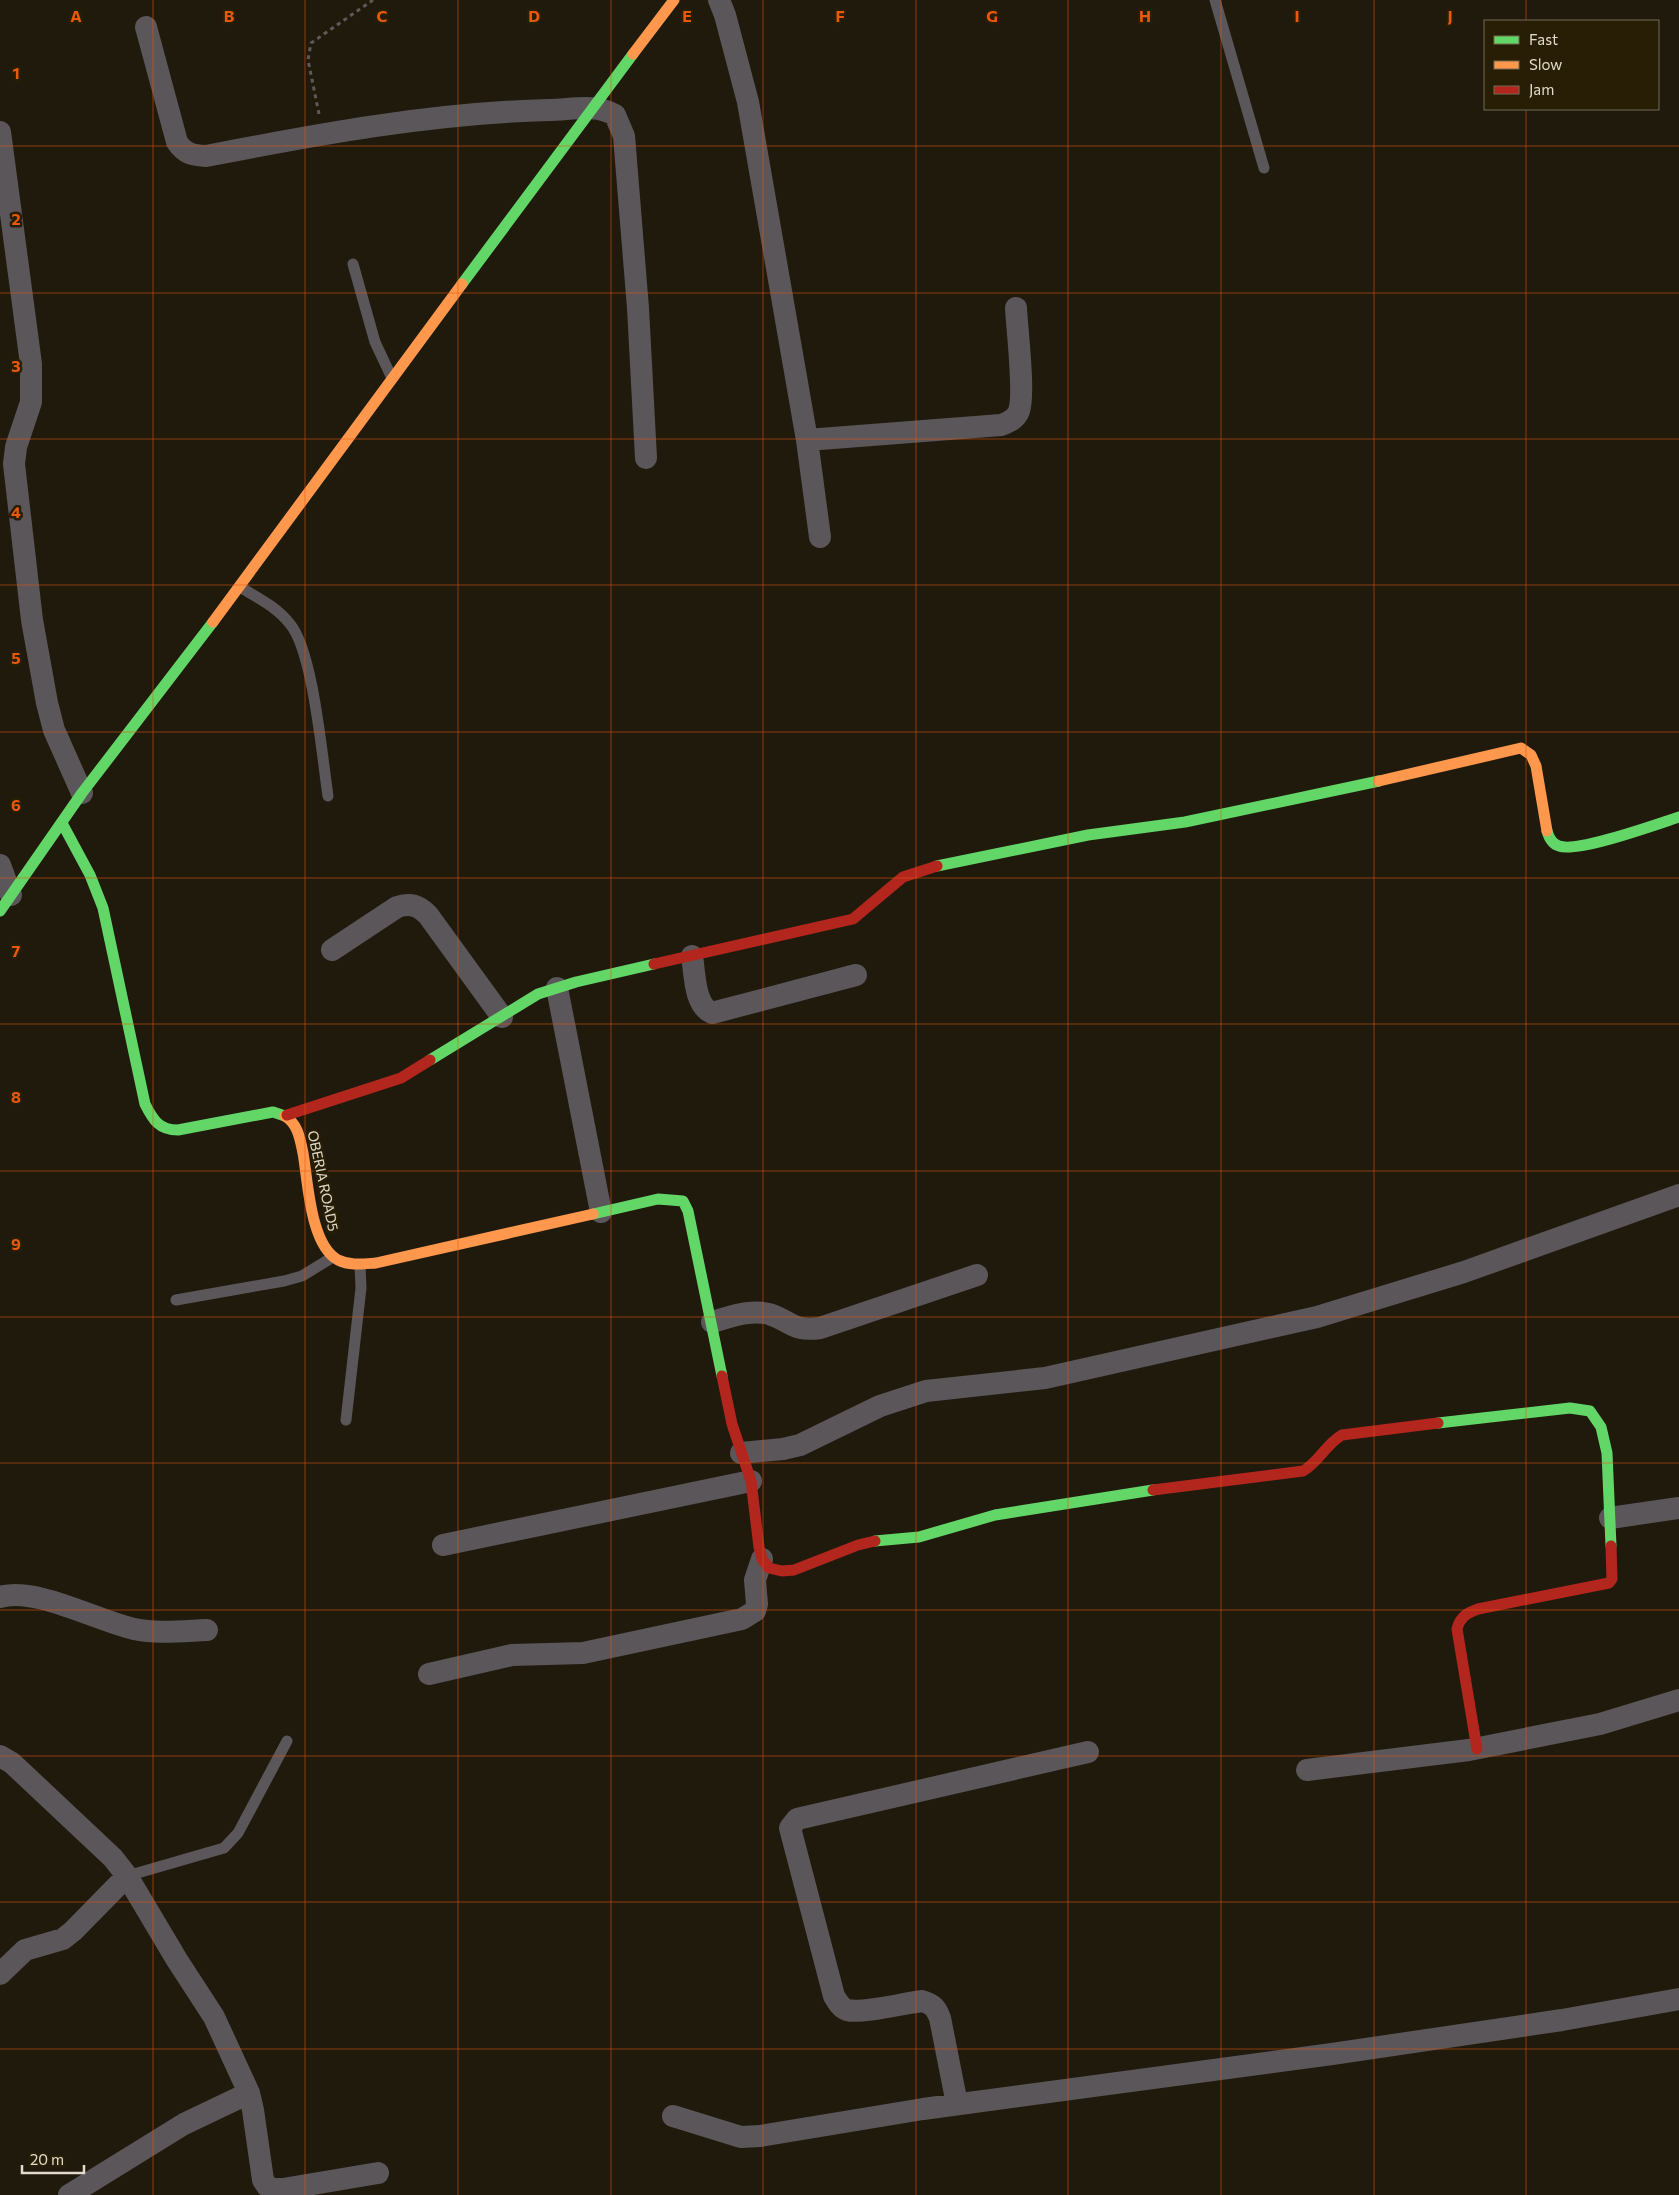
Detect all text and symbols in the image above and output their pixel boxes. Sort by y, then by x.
text: A [70,6,82,25]
text: B [224,6,235,25]
text: C [377,6,388,25]
text: D [528,6,540,25]
text: E [682,6,692,25]
text: F [835,6,845,25]
text: G [986,6,998,25]
text: H [1139,6,1151,25]
text: I [1294,6,1300,25]
text: J [1447,6,1453,25]
legend [1484,20,1659,110]
text: Fast [1529,30,1558,48]
text: Slow [1529,55,1562,73]
text: 1 [12,63,20,82]
text: Jam [1529,80,1554,98]
text: 2 [11,209,21,228]
text: 3 [11,356,21,375]
text: 4 [11,502,21,521]
text: 5 [11,648,21,667]
text: 6 [11,795,21,814]
text: 7 [12,941,21,960]
text: 8 [11,1087,21,1106]
street label: OBERIA ROAD5 [305,1129,342,1233]
text: 9 [11,1234,21,1253]
scale bar [22,2142,85,2174]
text: 20 m [30,2150,64,2168]

